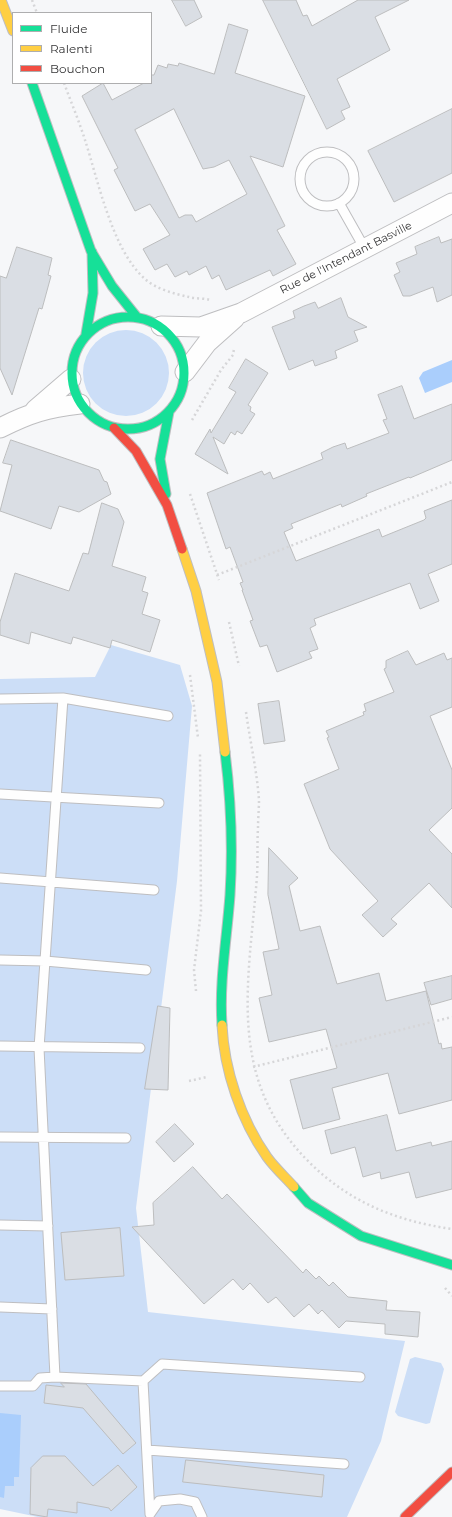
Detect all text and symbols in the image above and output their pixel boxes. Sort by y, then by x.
legend [12,12,152,84]
text: Fluide [50,21,88,36]
text: Ralenti [50,41,92,56]
text: Bouchon [50,61,105,76]
street label: Rue de l'Intendant Basville [278,219,414,297]

